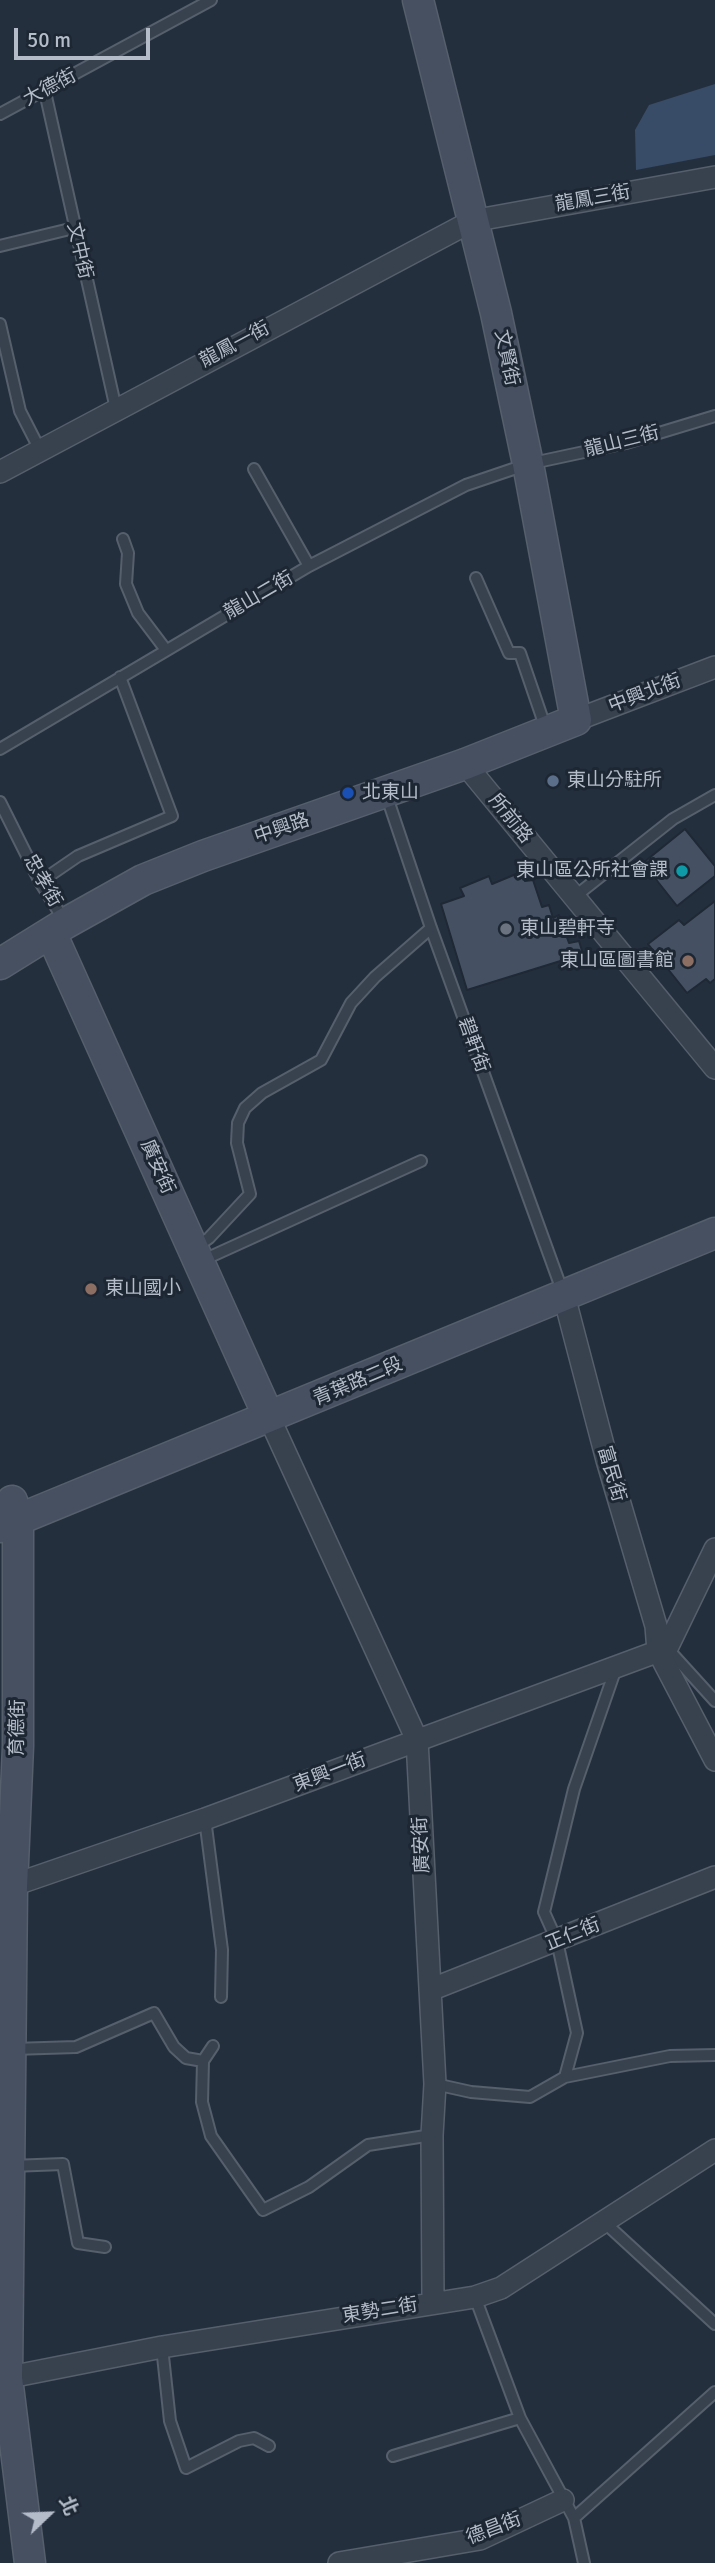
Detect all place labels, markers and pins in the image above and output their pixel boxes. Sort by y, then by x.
place label: 東山分駐所 [567,770,662,792]
marker: 東山分駐所 [545,773,561,789]
place label: 北東山 [362,782,419,804]
marker: 北東山 [340,785,356,801]
place label: 東山區公所社會課 [516,860,668,882]
marker: 東山區公所社會課 [674,863,690,879]
place label: 東山碧軒寺 [520,918,615,940]
marker: 東山碧軒寺 [498,921,514,937]
place label: 東山區圖書館 [560,950,674,972]
marker: 東山區圖書館 [680,953,696,969]
place label: 東山國小 [105,1278,181,1300]
marker: 東山國小 [83,1281,99,1297]

